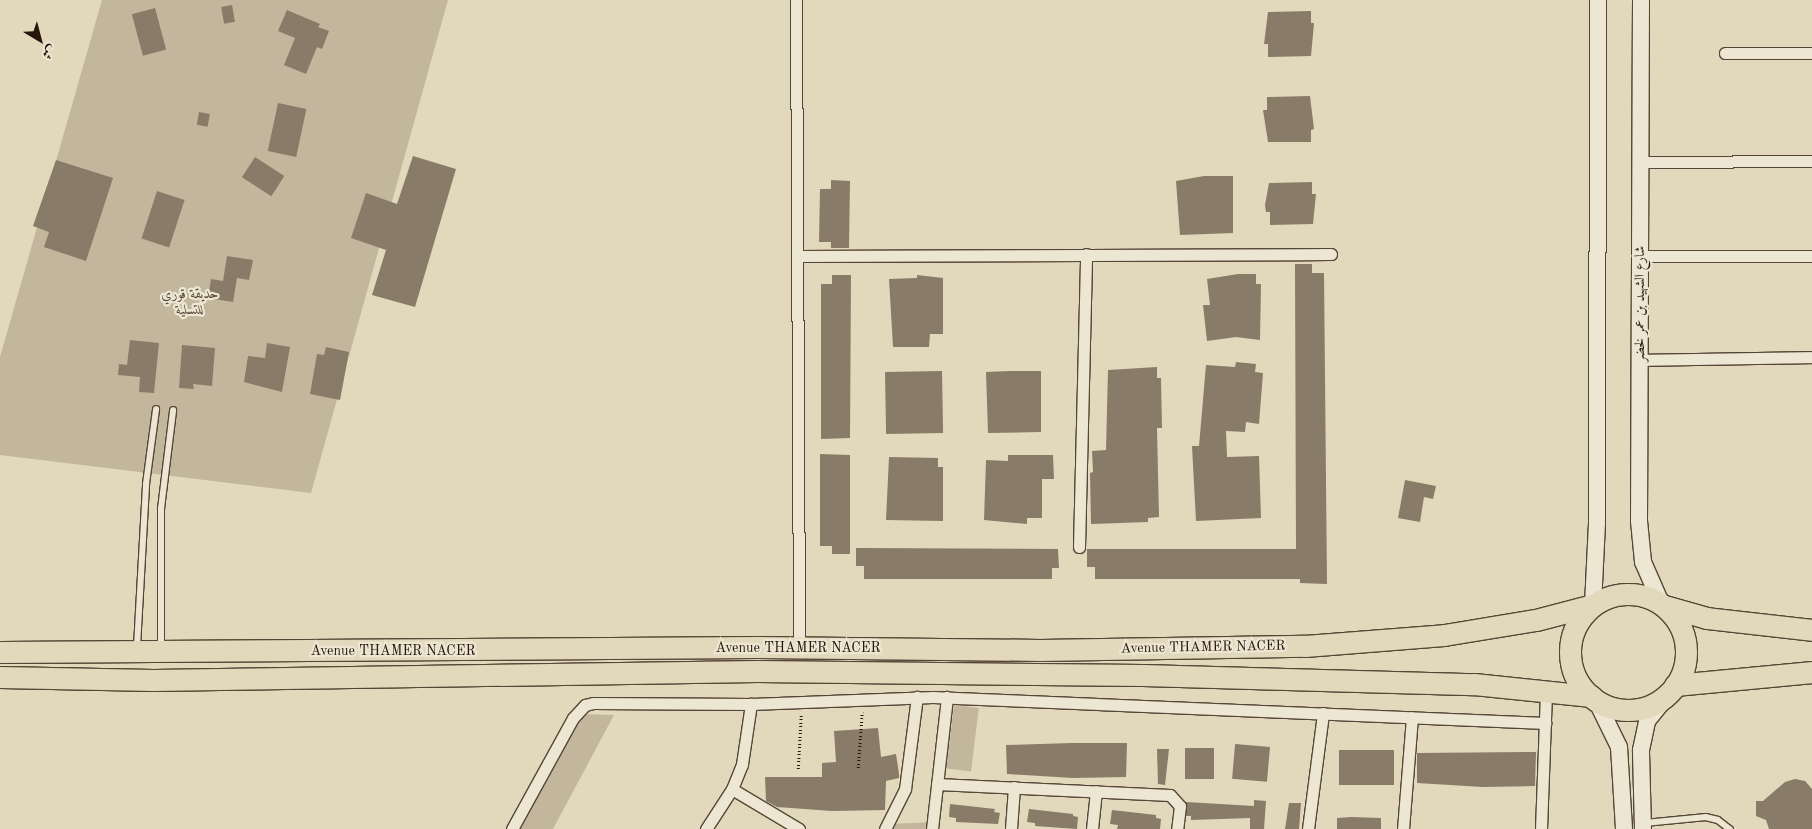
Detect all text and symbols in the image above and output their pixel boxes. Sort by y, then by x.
north arrow [15,15,65,65]
text: ش [39,42,59,62]
street label: شارع الشهيد بن عمر لخضر [1632,246,1648,362]
park label: حديقة قوري للتسلية [161,286,219,318]
street label: Avenue THAMER NACER [1120,637,1286,657]
street label: Avenue THAMER NACER [716,640,880,656]
street label: Avenue THAMER NACER [311,643,475,659]

